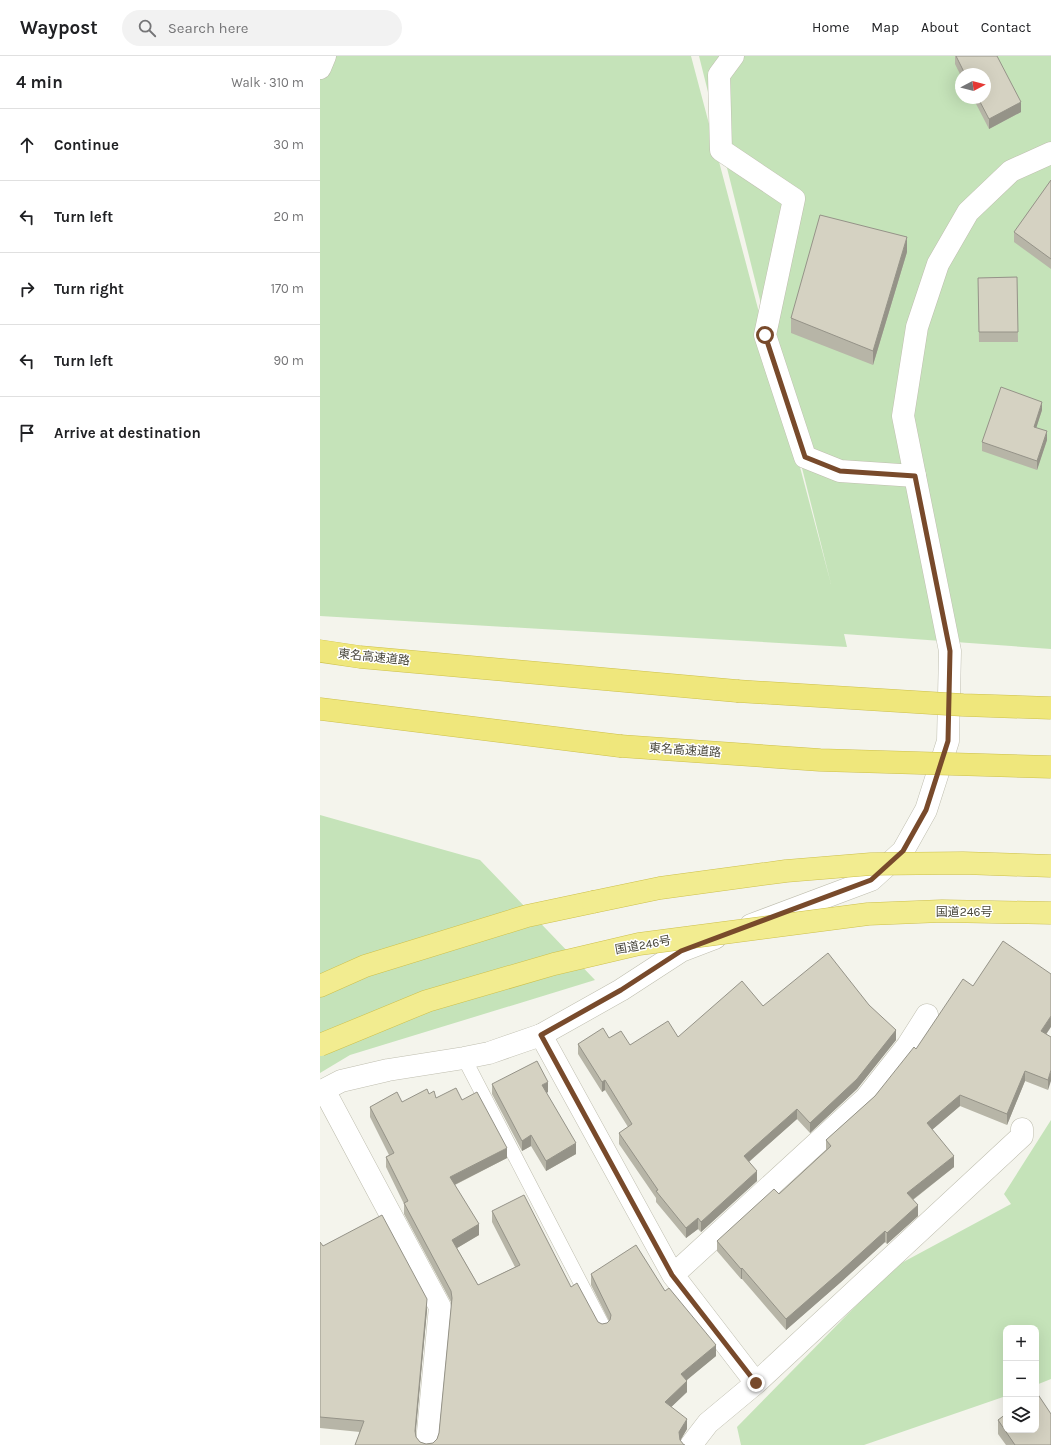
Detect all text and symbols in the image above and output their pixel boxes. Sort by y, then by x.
search box [122,10,402,46]
text: Waypost [20,17,98,39]
icon: search [136,17,158,39]
text: Search here [168,19,248,37]
text: Home [812,19,849,36]
text: Map [871,19,899,36]
text: About [921,19,959,36]
text: Contact [981,19,1031,36]
north arrow [955,68,991,104]
text: 4 min [16,72,63,92]
text: Walk · 310 m [231,75,304,90]
icon: ahead [16,134,38,156]
text: Continue [54,136,119,154]
text: 30 m [273,137,304,152]
icon: left [16,206,38,228]
text: Turn left [54,208,113,226]
text: 20 m [274,209,304,224]
icon: right [16,278,38,300]
text: Turn right [54,280,124,298]
text: 170 m [271,281,304,296]
route start [756,326,774,344]
icon: left [16,350,38,372]
text: Turn left [54,352,113,370]
text: 90 m [273,353,304,368]
icon: arrive [16,422,38,444]
text: Arrive at destination [54,424,201,442]
street label: 東名高速道路 [337,646,411,668]
street label: 東名高速道路 [649,741,721,759]
street label: 国道246号 [936,905,992,919]
street label: 国道246号 [614,933,672,957]
map controls [1003,1325,1039,1433]
button: + [1003,1325,1039,1361]
button: − [1003,1361,1039,1397]
route end [747,1374,765,1392]
button: layers [1003,1397,1039,1433]

